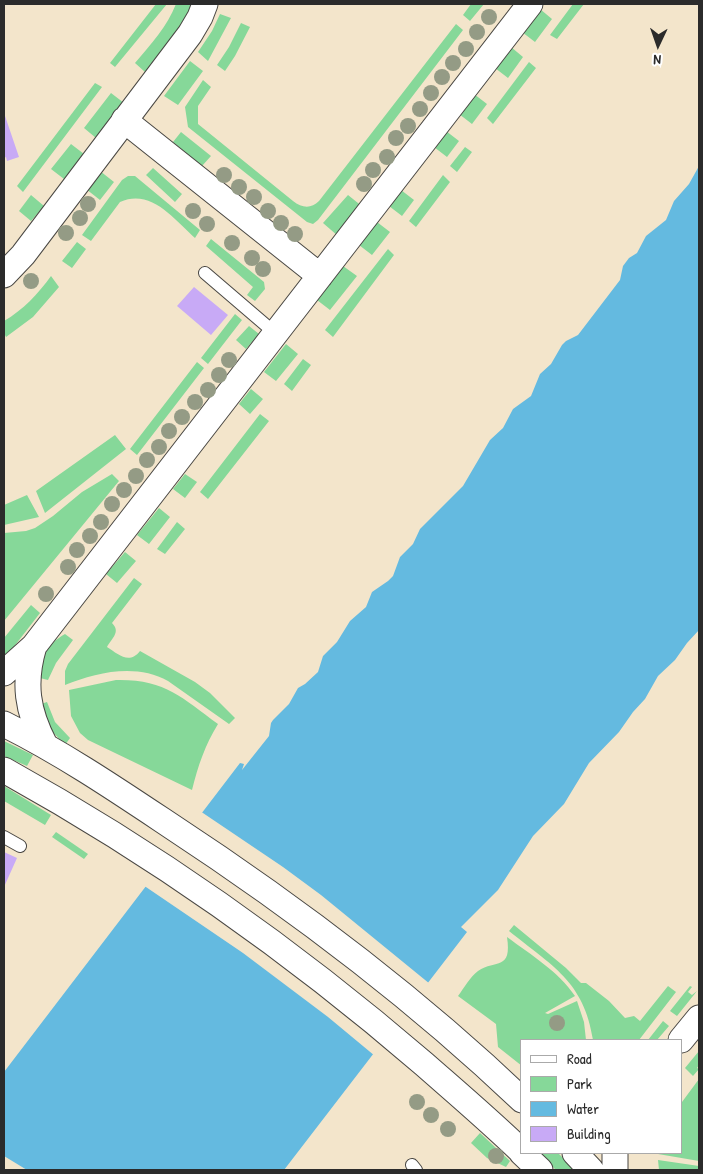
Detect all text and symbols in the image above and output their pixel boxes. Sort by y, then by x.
north arrow [633,20,683,70]
text: N [653,51,661,70]
legend [520,1039,683,1154]
text: Road [567,1048,592,1069]
text: Park [567,1073,592,1094]
text: Water [567,1098,599,1119]
text: Building [567,1123,611,1144]

